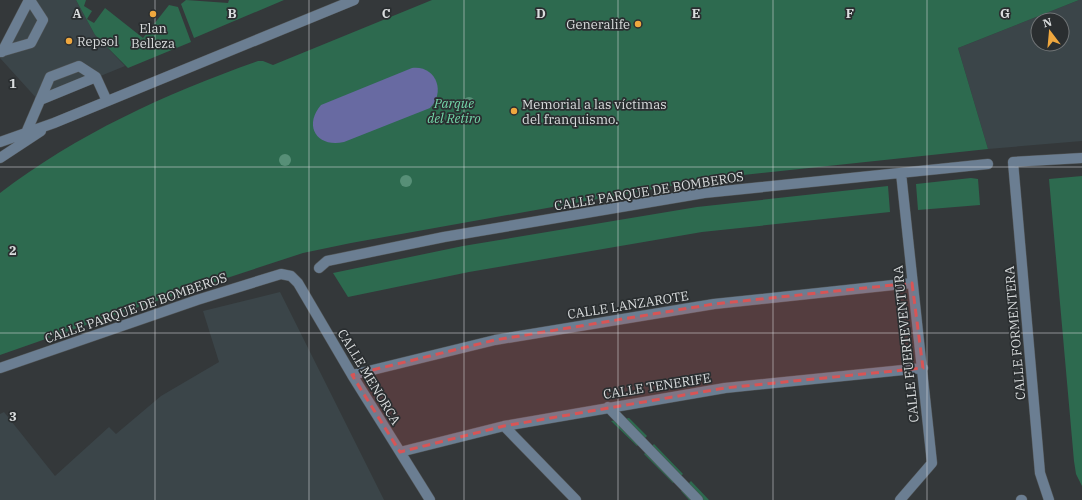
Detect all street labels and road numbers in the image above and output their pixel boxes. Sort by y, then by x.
street label: CALLE PARQUE DE BOMBEROS [553,168,745,214]
street label: CALLE FUERTEVENTURA [889,264,923,423]
street label: CALLE FORMENTERA [1001,265,1029,401]
street label: CALLE PARQUE DE BOMBEROS [43,269,229,347]
street label: CALLE LANZAROTE [566,287,690,323]
street label: CALLE MENORCA [334,326,404,428]
street label: CALLE TENERIFE [602,369,712,403]

